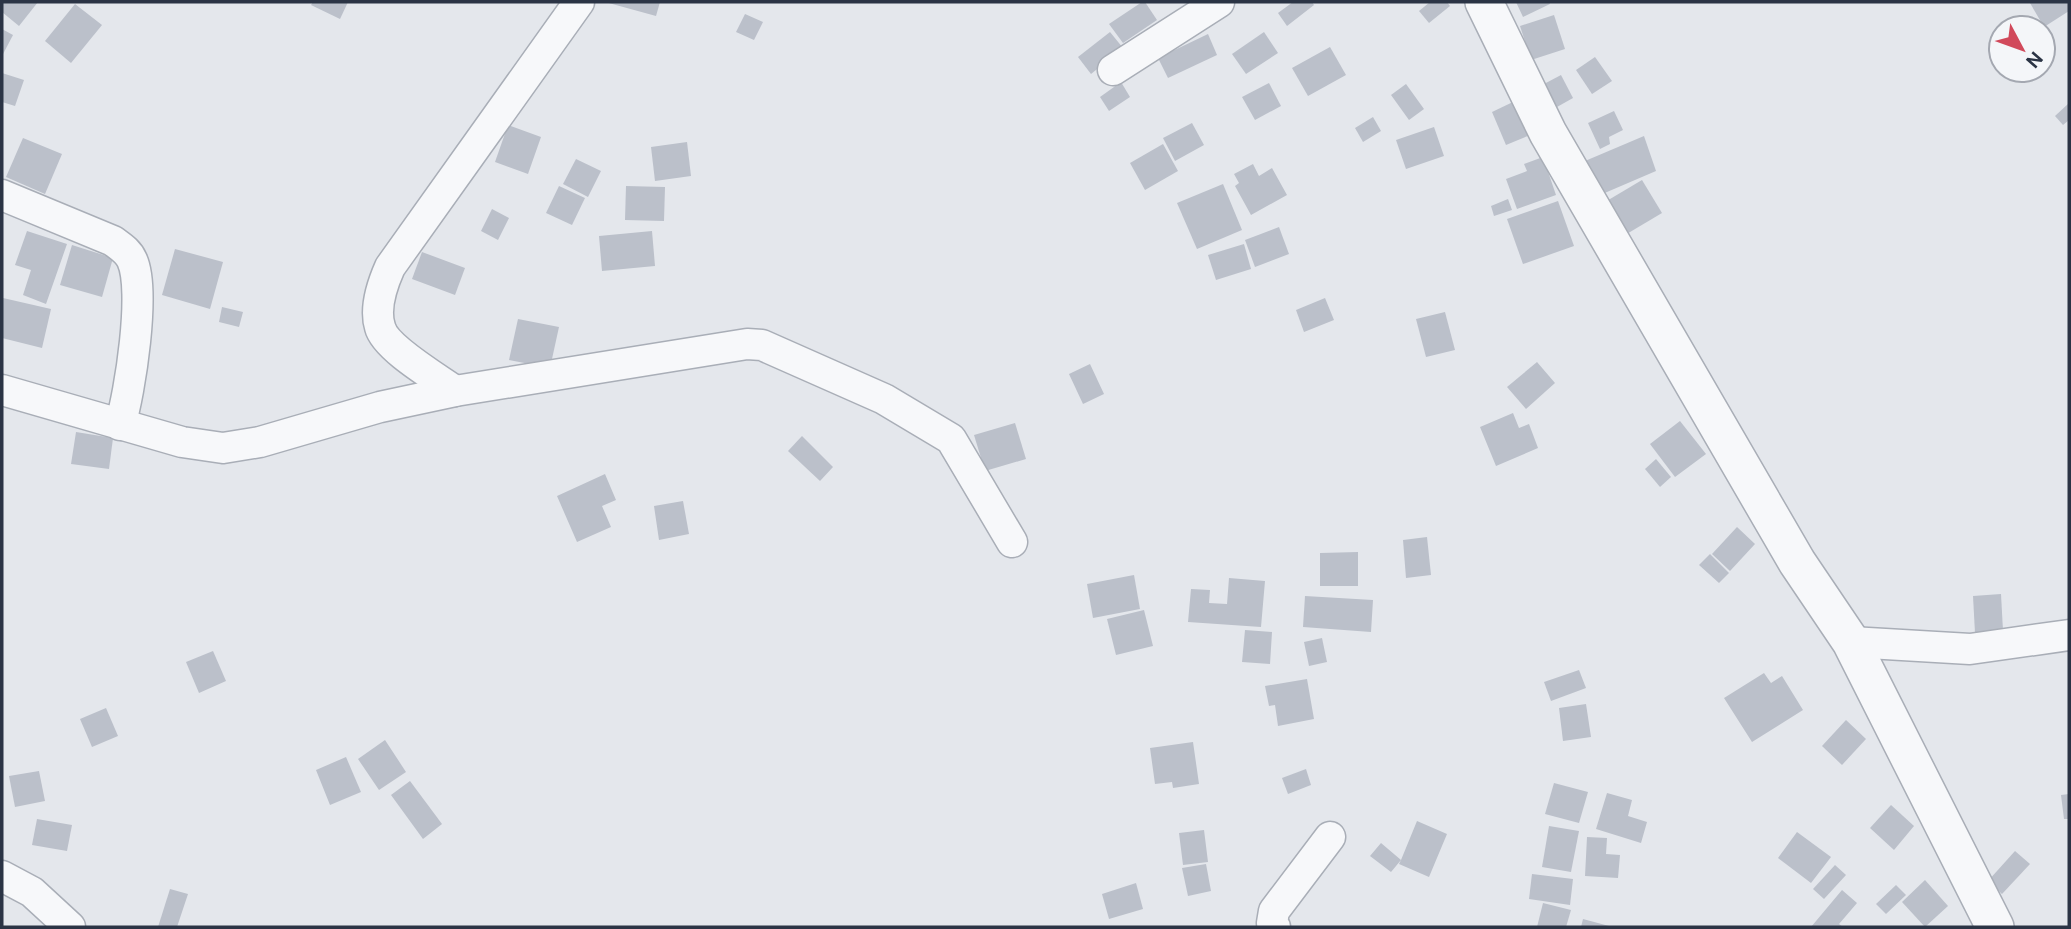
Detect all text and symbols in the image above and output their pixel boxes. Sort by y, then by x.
north arrow [1987,14,2057,84]
text: N [2020,46,2048,73]

